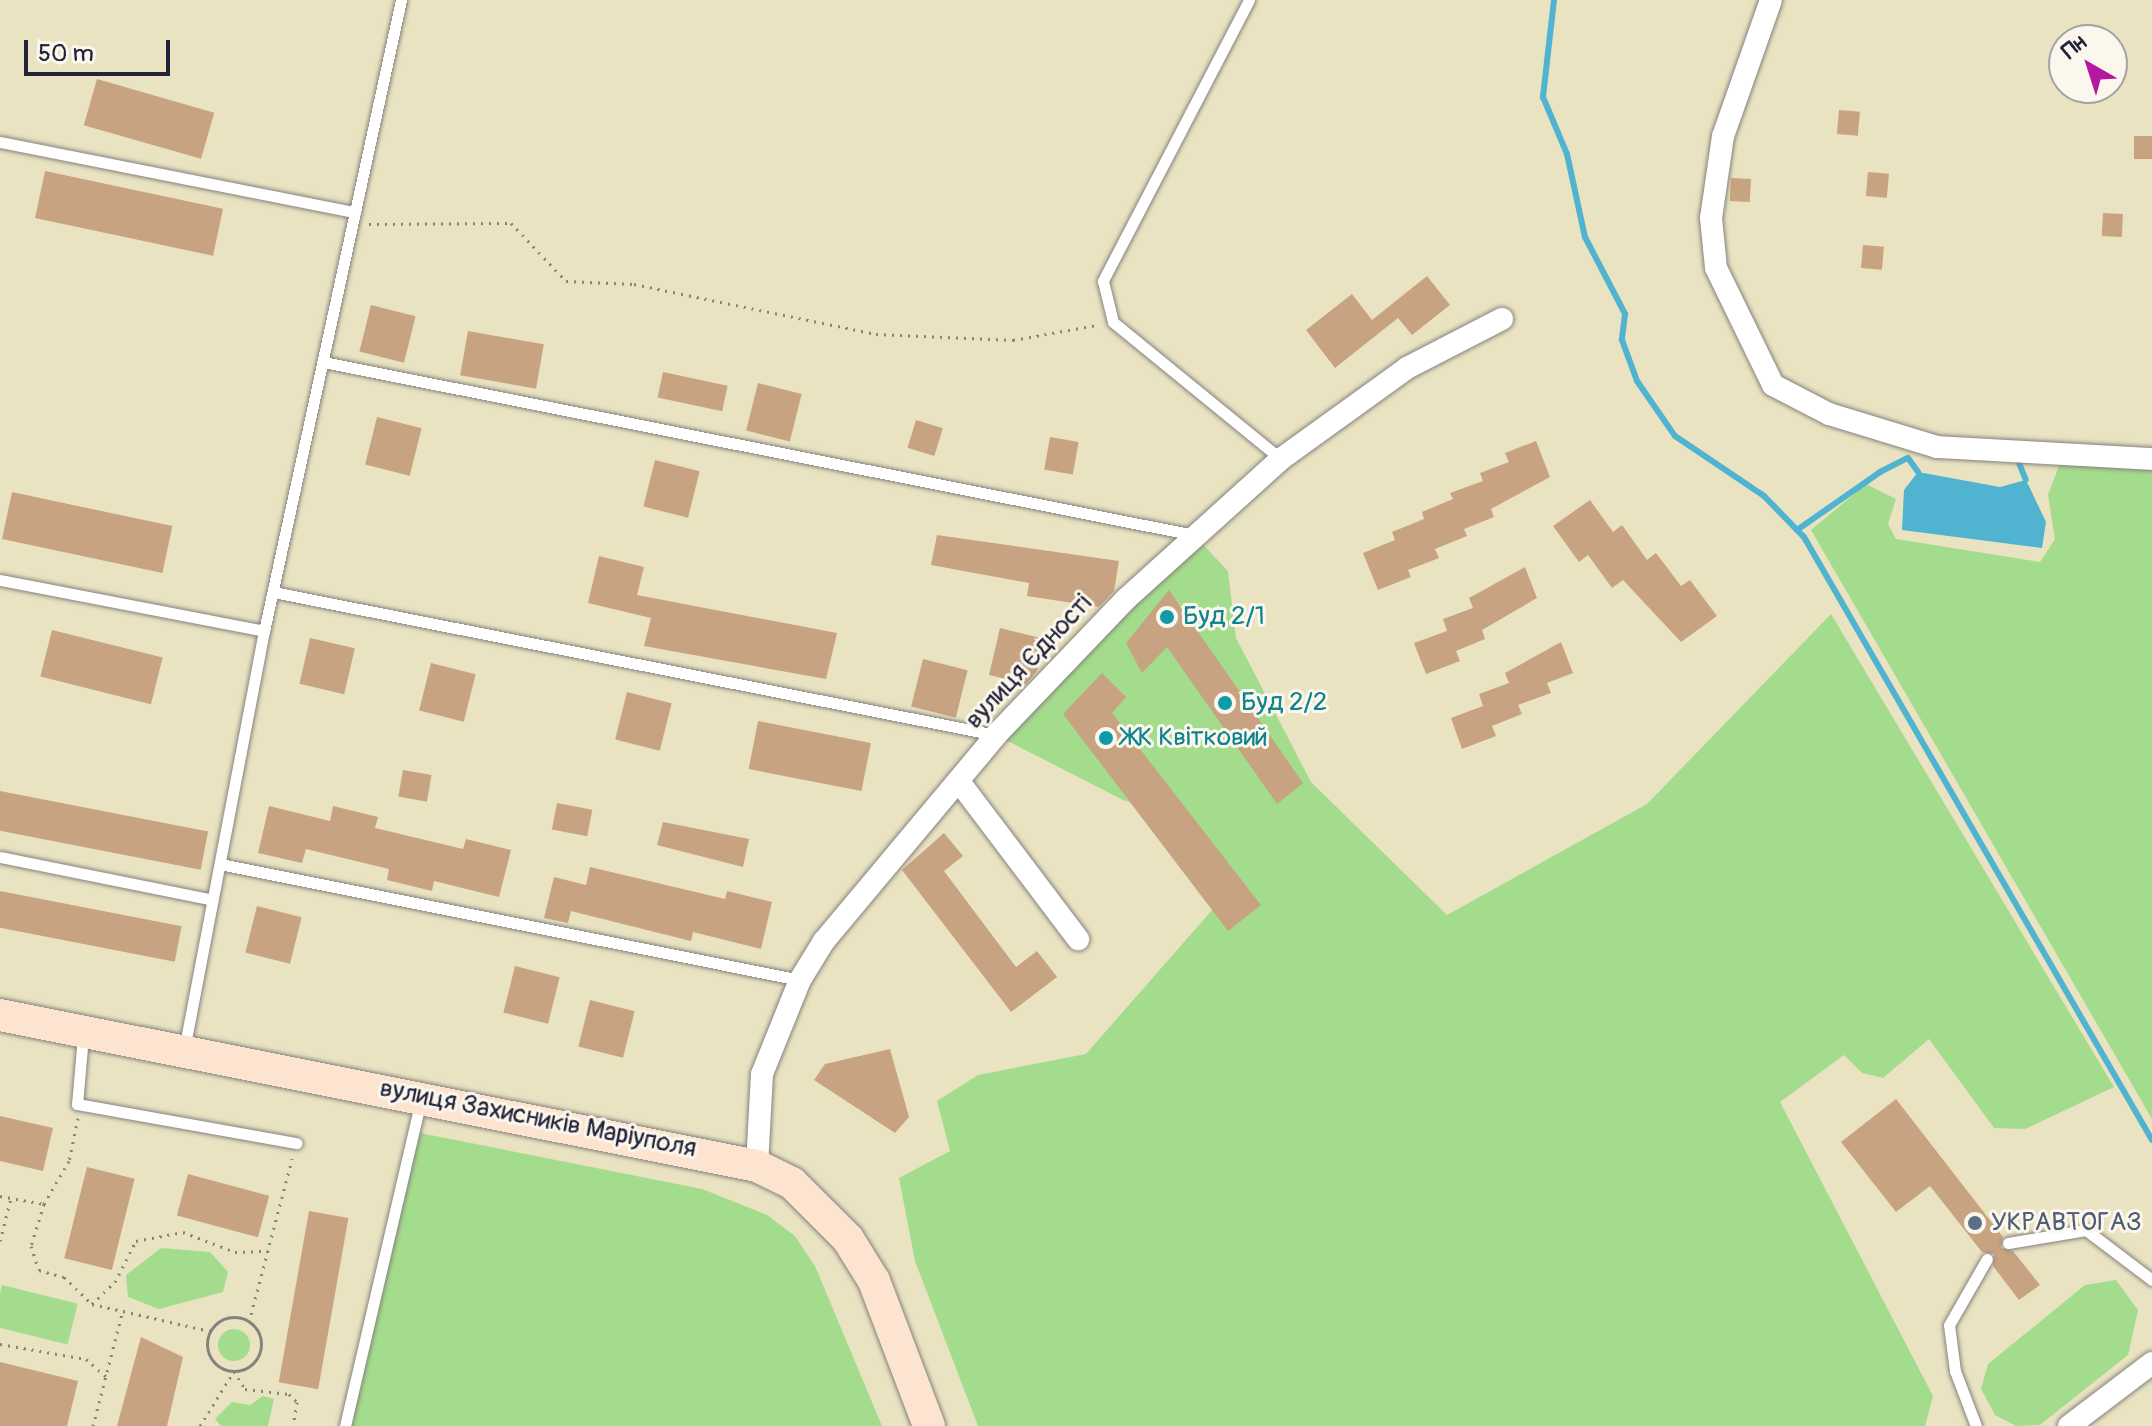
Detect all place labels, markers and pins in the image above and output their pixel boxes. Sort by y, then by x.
place label: Буд 2/1 [1183,601,1265,633]
marker: Буд 2/1 [1158,608,1176,626]
place label: Буд 2/2 [1241,687,1327,719]
marker: Буд 2/2 [1216,694,1234,712]
place label: ЖК Квітковий [1122,722,1268,754]
marker: ЖК Квітковий [1097,729,1115,747]
place label: УКРАВТОГАЗ [1991,1207,2142,1239]
marker: УКРАВТОГАЗ [1966,1214,1984,1232]

